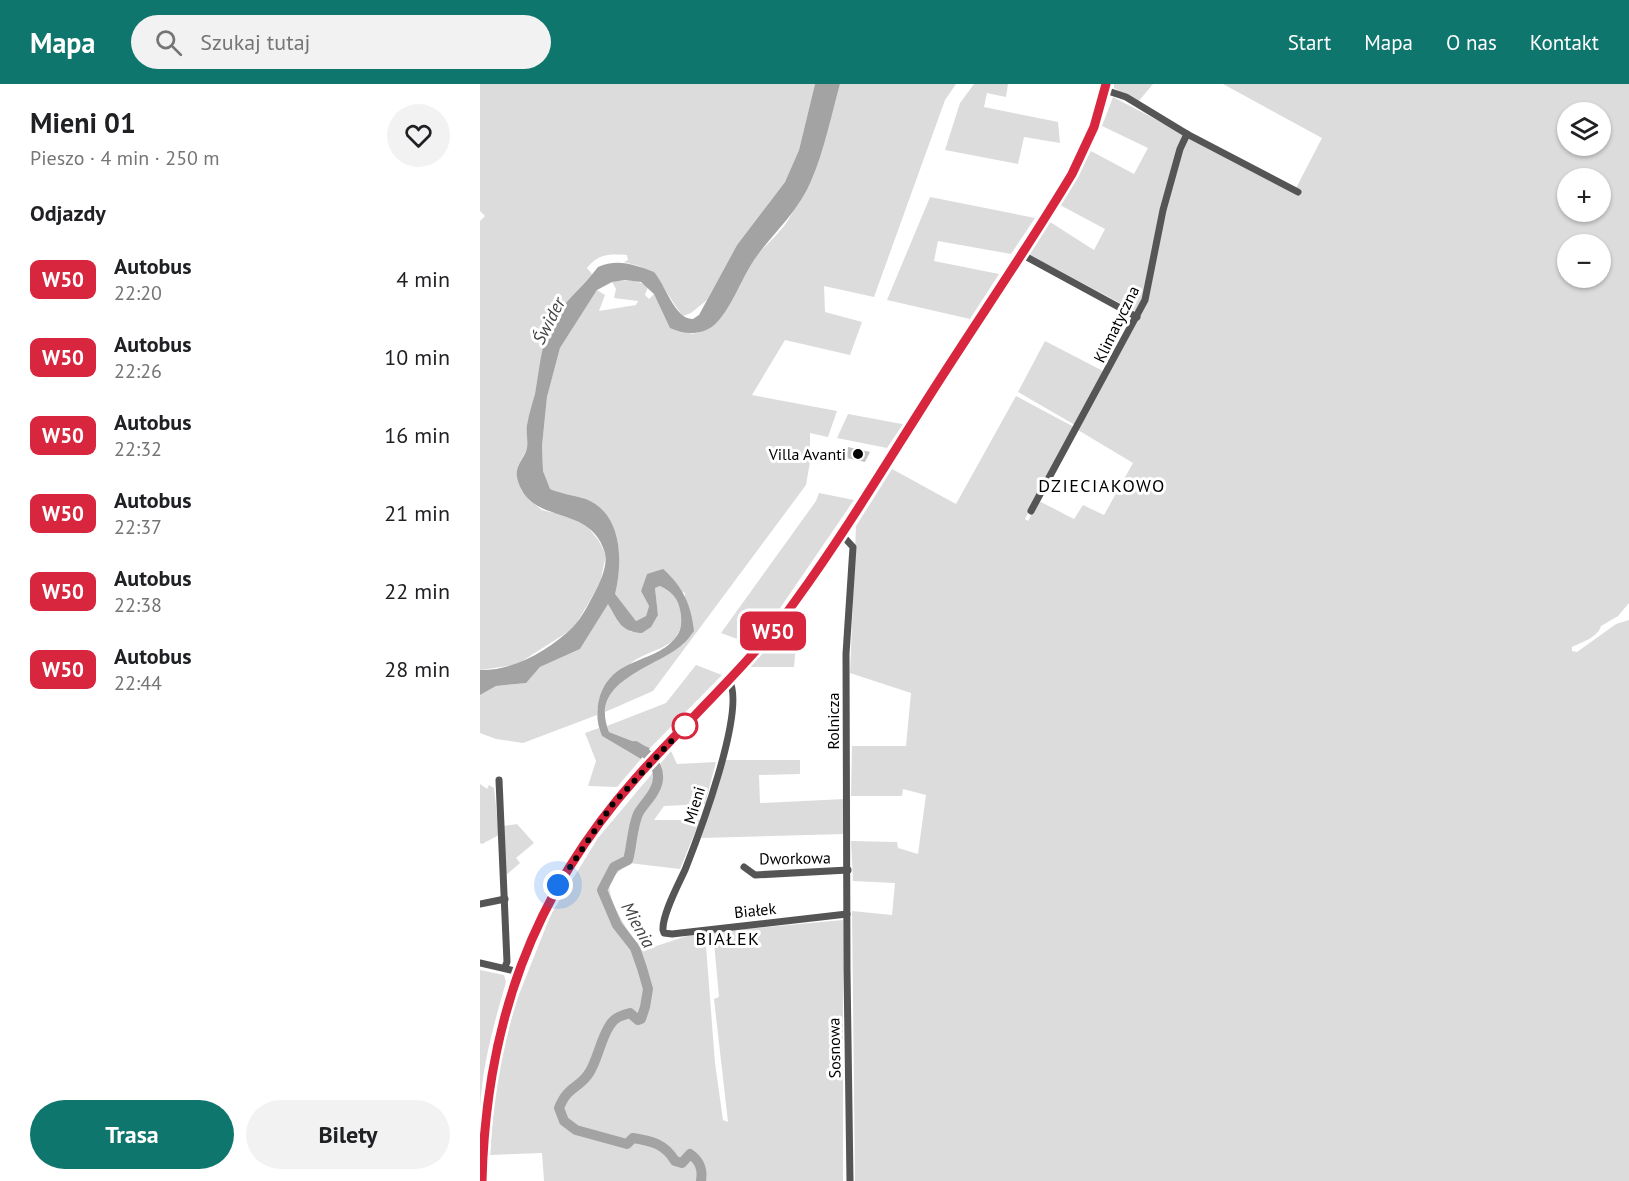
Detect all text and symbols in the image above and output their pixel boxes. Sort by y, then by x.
search box [131,15,551,69]
text: Mapa [30,24,95,61]
icon: search [152,26,185,59]
text: Szukaj tutaj [200,28,310,56]
text: Start [1288,29,1331,56]
text: Mapa [1364,29,1413,56]
text: O nas [1446,29,1497,56]
text: Kontakt [1530,29,1599,56]
map controls [1557,102,1611,288]
button: layers [1557,102,1611,156]
text: Mieni 01 [30,104,136,141]
button: heart [387,104,450,167]
text: Pieszo · 4 min · 250 m [30,145,220,171]
button: + [1557,168,1611,222]
text: Odjazdy [30,199,106,227]
button: − [1557,234,1611,288]
text: Autobus [114,252,191,280]
text: 4 min [396,265,450,293]
text: W50 [42,266,84,293]
text: 22:20 [114,280,162,306]
street label: Klimatyczna [1089,282,1143,366]
water label: Świder [527,293,571,348]
text: Autobus [114,330,191,358]
text: 10 min [384,343,450,371]
text: W50 [42,344,84,371]
text: 22:26 [114,358,162,384]
text: Autobus [114,408,191,436]
text: 16 min [384,421,450,449]
text: W50 [42,422,84,449]
text: 22:32 [114,436,162,462]
place label: Villa Avanti [768,444,846,464]
marker: Villa Avanti [851,447,865,461]
district label: DZIECIAKOWO [1038,474,1166,497]
text: Autobus [114,486,191,514]
text: 21 min [384,499,450,527]
text: W50 [42,500,84,527]
text: 22:37 [114,514,162,540]
text: Autobus [114,564,191,592]
text: 22 min [384,577,450,605]
text: W50 [42,578,84,605]
text: 22:38 [114,592,162,618]
line badge: W50 [738,612,808,650]
text: W50 [752,618,794,645]
text: Autobus [114,642,191,670]
text: 28 min [384,655,450,683]
text: W50 [42,656,84,683]
text: 22:44 [114,670,162,696]
street label: Rolnicza [823,692,843,750]
unlabelled marker [672,713,698,739]
street label: Mieni [679,784,709,826]
street label: Dworkowa [759,847,831,869]
your location [543,870,573,900]
water label: Mienia [616,898,661,952]
street label: Białek [733,898,777,922]
district label: BIAŁEK [695,927,761,950]
street label: Sosnowa [823,1018,845,1078]
button: Trasa [30,1100,234,1169]
button: Bilety [246,1100,450,1169]

